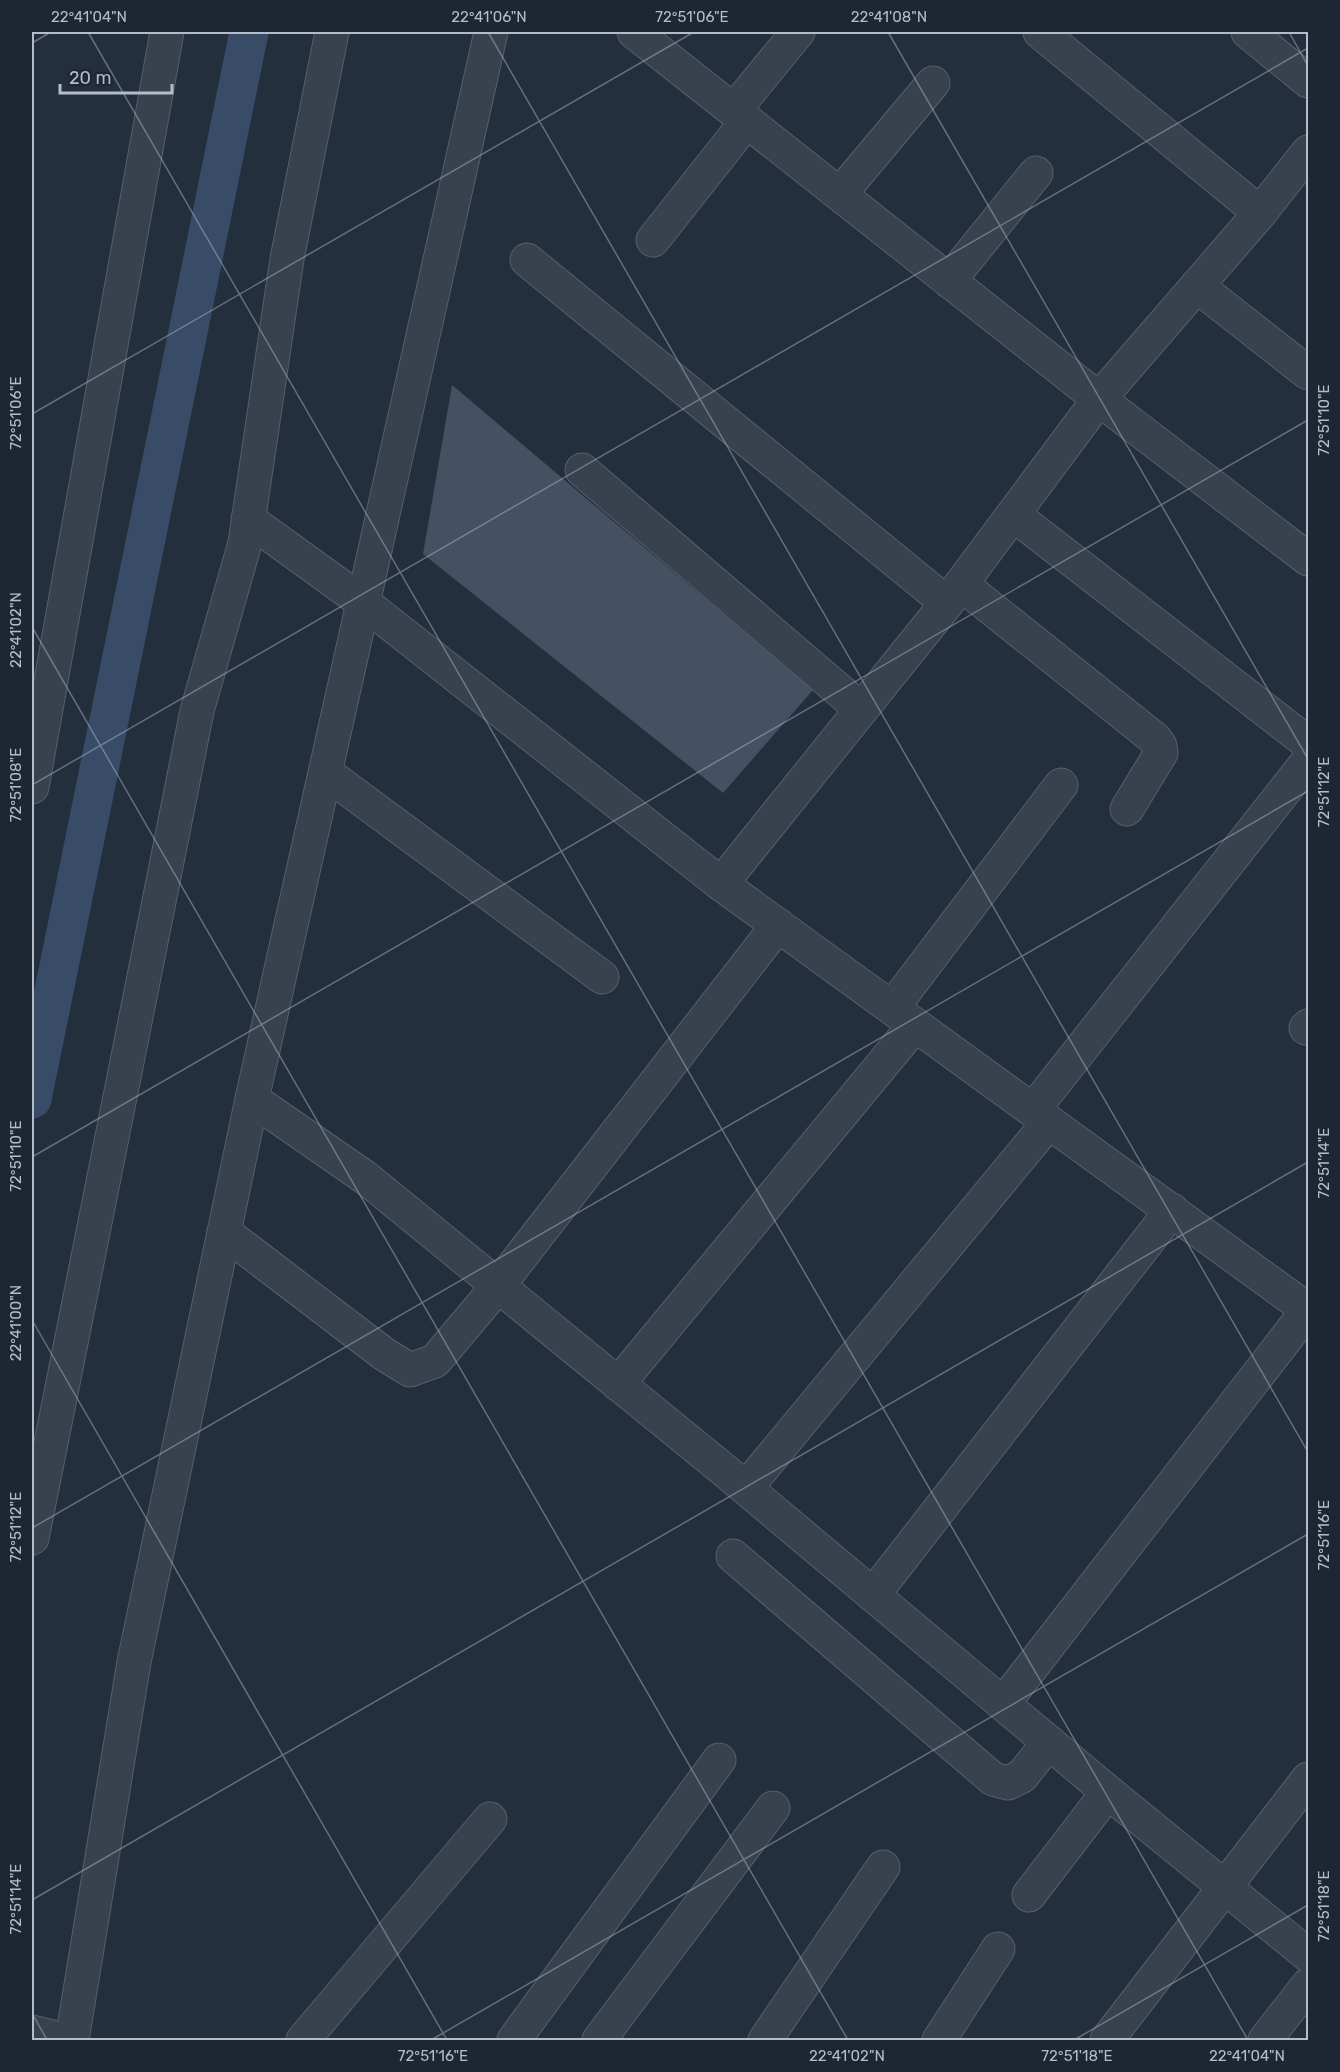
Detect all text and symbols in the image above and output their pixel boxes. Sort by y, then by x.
text: 22°41'04"N [51,8,127,26]
text: 22°41'06"N [451,8,527,26]
text: 72°51'06"E [655,8,729,26]
text: 22°41'08"N [851,8,927,26]
scale bar [60,57,172,95]
text: 20 m [69,67,111,89]
text: 72°51'06"E [7,376,25,450]
text: 72°51'10"E [1315,384,1333,456]
text: 22°41'02"N [7,592,25,668]
text: 72°51'08"E [7,748,25,822]
text: 72°51'12"E [1315,757,1333,827]
text: 72°51'10"E [7,1120,25,1192]
text: 72°51'14"E [1315,1128,1333,1198]
text: 22°41'00"N [7,1285,25,1361]
text: 72°51'12"E [7,1492,25,1562]
text: 72°51'16"E [1315,1500,1333,1570]
text: 72°51'14"E [7,1864,25,1934]
text: 72°51'18"E [1315,1870,1333,1942]
text: 72°51'16"E [398,2047,468,2065]
text: 22°41'02"N [809,2047,885,2065]
text: 72°51'18"E [1041,2047,1113,2065]
text: 22°41'04"N [1209,2047,1285,2065]

